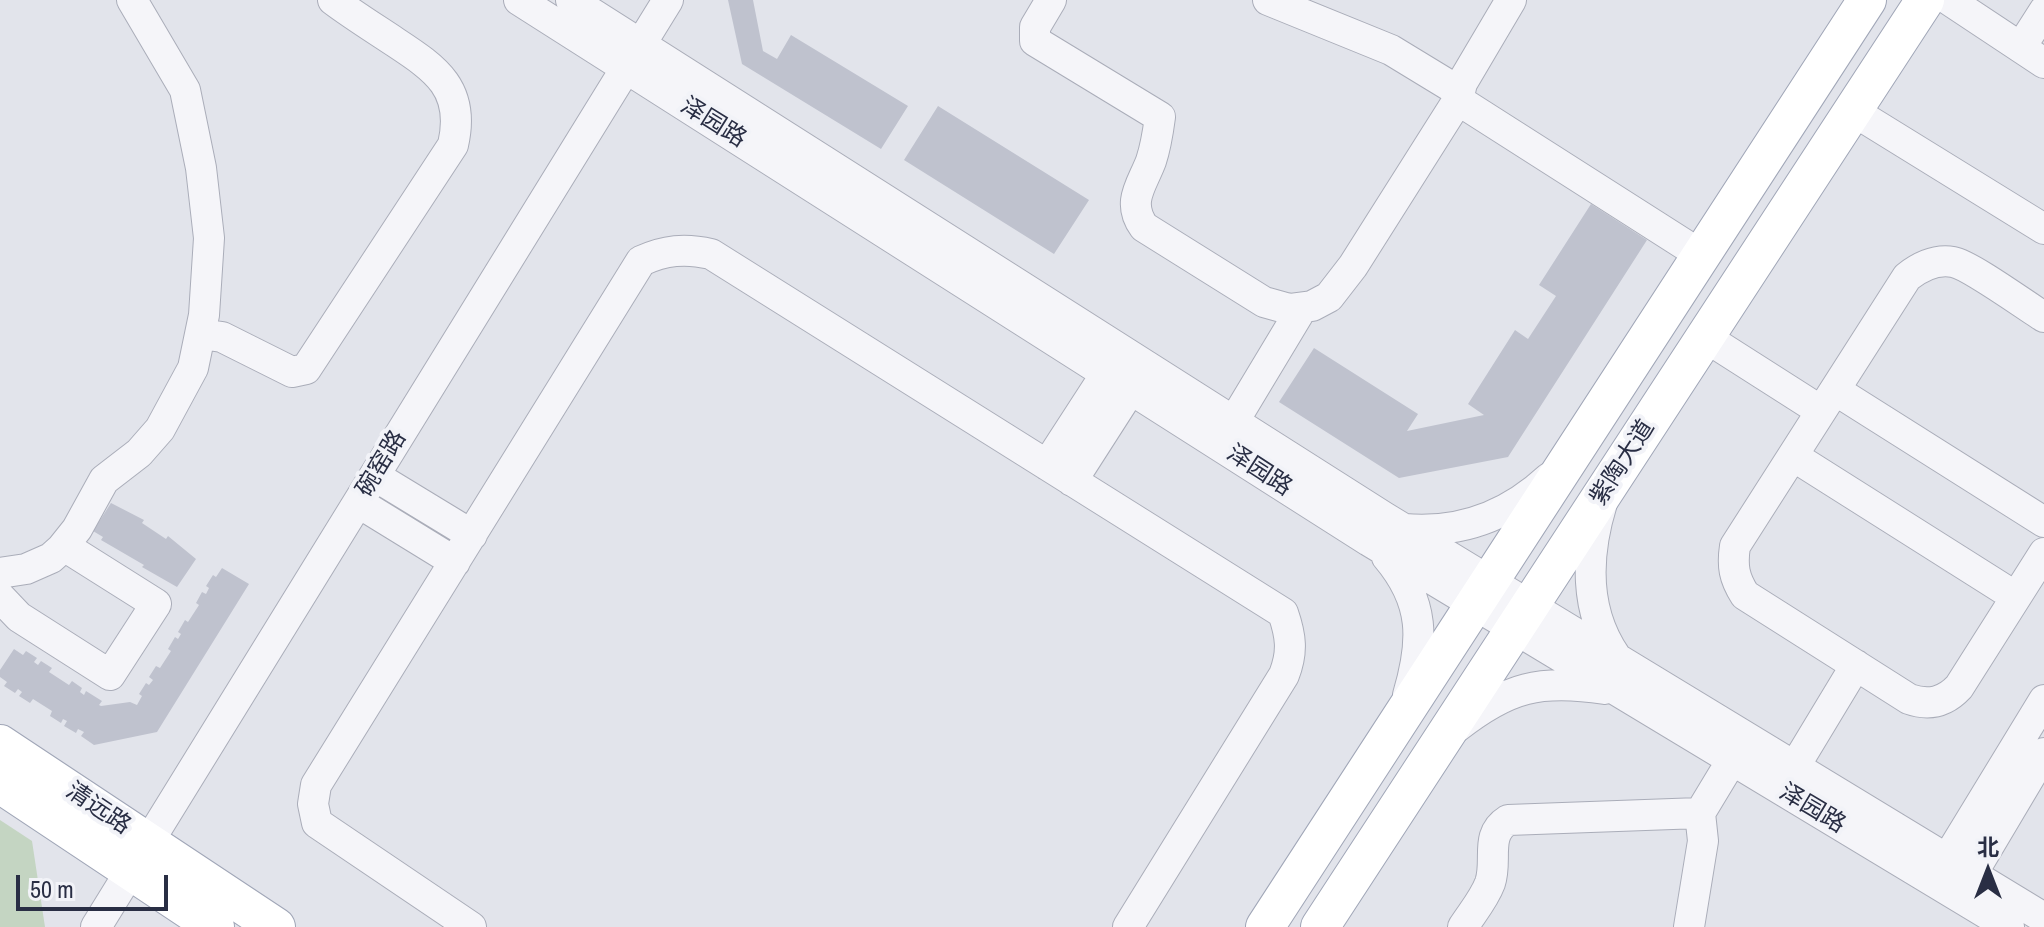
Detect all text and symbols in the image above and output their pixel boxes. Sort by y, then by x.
street label: 泽园路 [675,92,751,154]
street label: 紫陶大道 [1585,415,1661,511]
street label: 碗窑路 [351,426,413,502]
street label: 泽园路 [1221,439,1297,503]
street label: 清远路 [60,777,136,841]
street label: 泽园路 [1774,778,1850,840]
north arrow [1948,831,2028,911]
text: 北 [1977,832,1999,862]
scale bar [20,859,172,909]
text: 50 m [30,873,74,905]

